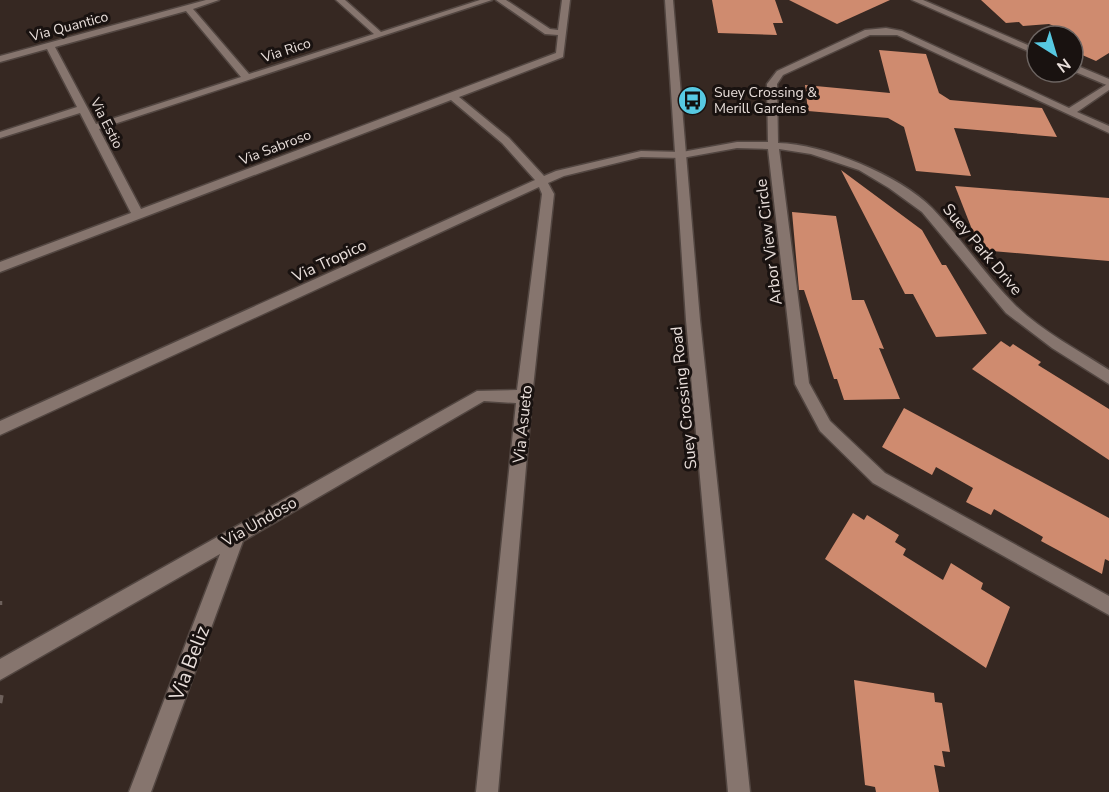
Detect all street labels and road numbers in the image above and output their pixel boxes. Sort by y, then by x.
street label: Via Quantico [27,7,111,46]
street label: Via Rico [258,34,313,68]
street label: Via Estio [85,94,127,152]
street label: Via Sabroso [236,125,314,170]
street label: Arbor View Circle [750,178,788,306]
street label: Suey Park Drive [937,199,1027,300]
street label: Via Tropico [288,234,370,288]
street label: Suey Crossing Road [666,325,702,471]
street label: Via Asueto [508,384,538,465]
street label: Via Undoso [217,492,301,553]
street label: Via Beliz [163,622,216,705]

